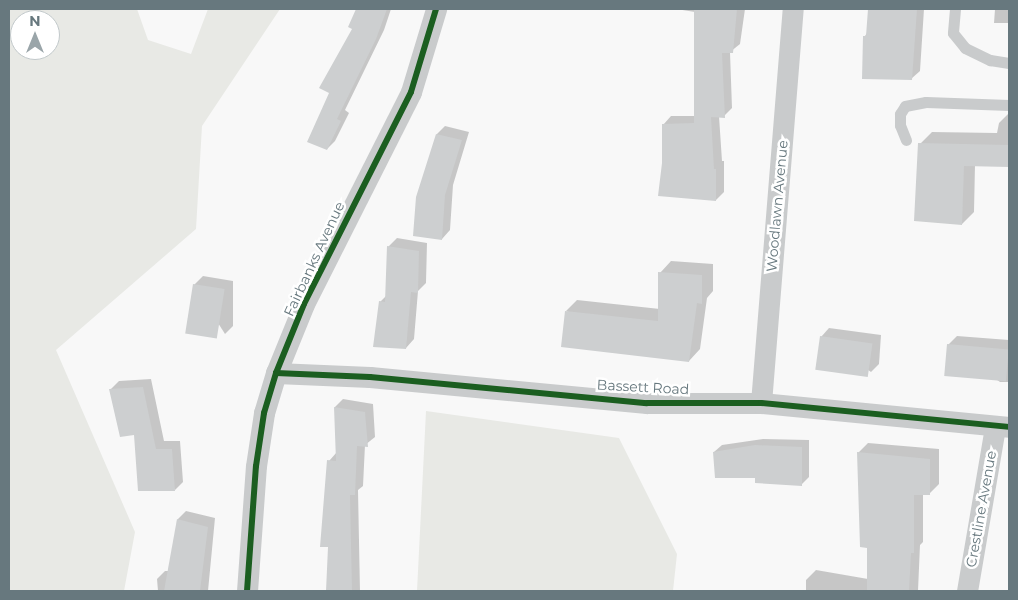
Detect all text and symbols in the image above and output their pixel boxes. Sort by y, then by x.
north arrow [10,10,60,60]
text: N [29,12,41,30]
street label: Woodlawn Avenue [763,140,791,272]
street label: Fairbanks Avenue [280,199,348,319]
street label: Bassett Road [596,376,690,398]
street label: Crestline Avenue [962,449,1000,569]

